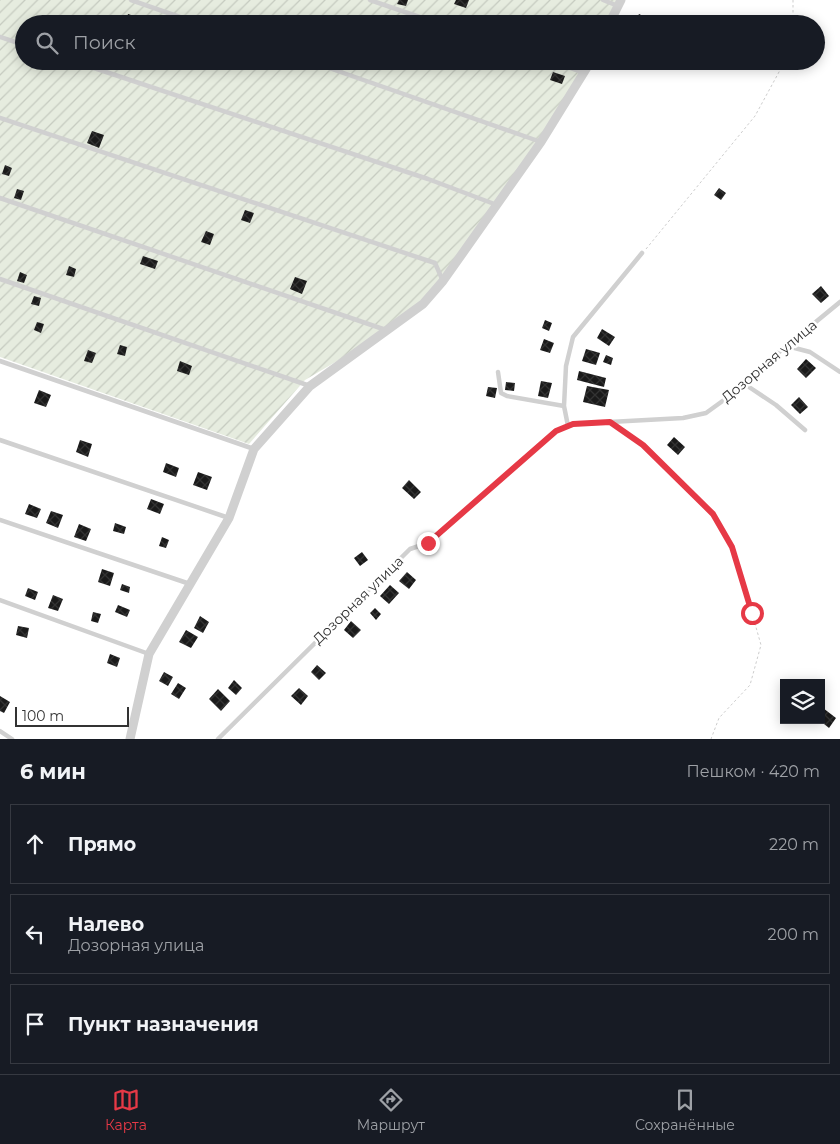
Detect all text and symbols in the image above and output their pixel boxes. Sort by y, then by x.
search box [15,15,825,70]
icon: search [33,29,61,57]
text: Поиск [73,31,136,54]
street label: Дозорная улица [718,316,820,406]
route end [417,532,440,555]
street label: Дозорная улица [309,552,407,648]
route start [741,602,764,625]
map controls [780,679,825,724]
button: layers [780,679,825,724]
scale bar [15,704,129,727]
text: 100 m [22,707,64,725]
text: 6 мин [20,759,86,784]
text: Пешком · 420 m [686,762,820,781]
icon: ahead [21,830,49,858]
text: Прямо [68,833,136,856]
text: 220 m [769,835,819,854]
text: Налево [68,913,144,936]
icon: left [21,920,49,948]
text: 200 m [768,925,819,944]
text: Дозорная улица [68,936,204,955]
icon: arrive [21,1010,49,1038]
text: Пункт назначения [68,1013,259,1036]
tab: Карта [105,1086,147,1134]
tab: Маршрут [357,1086,425,1134]
tab: Сохранённые [635,1086,735,1134]

